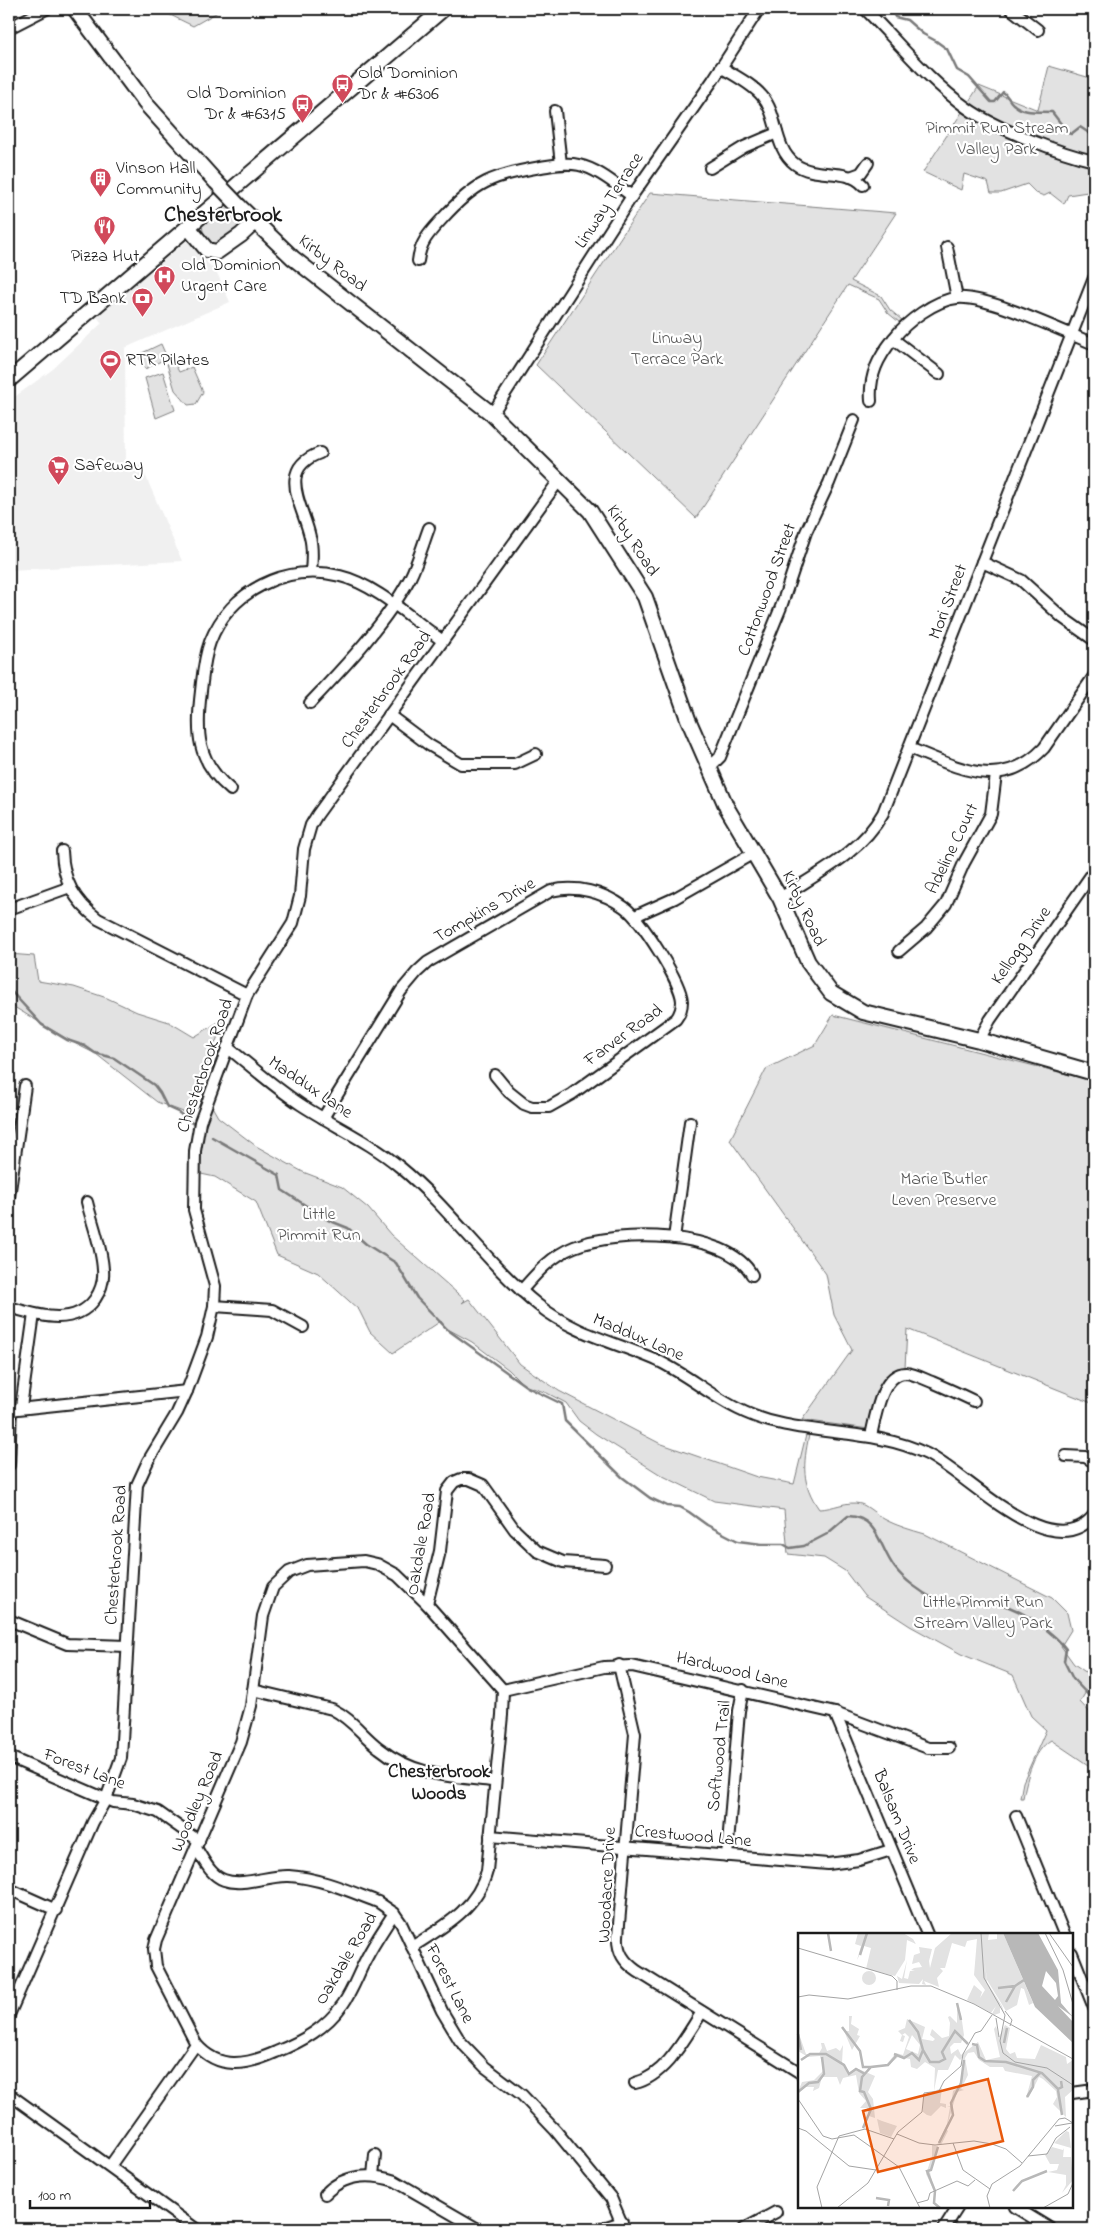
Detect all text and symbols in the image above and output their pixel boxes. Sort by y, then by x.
place label: Old Dominion Dr & #6306 [357,61,458,108]
bus stop icon: Old Dominion Dr & #6306 [330,72,354,103]
place label: Old Dominion Dr & #6315 [186,81,286,128]
bus stop icon: Old Dominion Dr & #6315 [290,92,314,123]
park label: Pimmit Run Stream Valley Park [926,116,1068,163]
street label: Linway Terrace [569,147,651,254]
place label: Vinson Hall Community [115,156,202,203]
building icon: Vinson Hall Community [88,167,112,198]
district label: Chesterbrook [164,200,283,232]
restaurant icon: Pizza Hut [93,215,117,246]
street label: Kirby Road [292,229,372,299]
place label: Pizza Hut [71,244,139,270]
place label: Old Dominion Urgent Care [181,253,281,301]
hospital icon: Old Dominion Urgent Care [153,264,177,295]
place label: TD Bank [59,286,126,312]
bank icon: TD Bank [130,287,154,318]
park label: Linway Terrace Park [631,326,723,373]
place label: RTR Pilates [126,348,209,374]
sports icon: RTR Pilates [98,349,122,380]
place label: Safeway [74,453,143,479]
supermarket icon: Safeway [46,454,70,485]
street label: Kirby Road [599,500,665,582]
street label: Cottonwood Street [732,520,804,660]
street label: Mori Street [923,560,975,644]
street label: Chesterbrook Road [335,626,439,754]
street label: Adeline Court [920,799,986,899]
street label: Kirby Road [774,867,832,951]
street label: Tompkins Drive [429,871,541,951]
street label: Kellogg Drive [985,901,1060,991]
street label: Chesterbrook Road [171,996,241,1136]
street label: Farver Road [578,999,669,1074]
street label: Maddux Lane [263,1050,358,1126]
park label: Marie Butler Leven Preserve [892,1167,997,1214]
park label: Little Pimmit Run [277,1202,361,1249]
street label: Maddux Lane [588,1307,689,1369]
street label: Chesterbrook Road [99,1484,135,1626]
street label: Oakdale Road [400,1491,444,1597]
park label: Little Pimmit Run Stream Valley Park [914,1590,1052,1637]
street label: Hardwood Lane [673,1645,791,1697]
street label: Softwood Trail [701,1699,739,1813]
street label: Forest Lane [38,1742,130,1798]
street label: Woodley Road [165,1747,231,1857]
district label: Chesterbrook Woods [388,1759,491,1808]
street label: Balsam Drive [865,1765,927,1869]
street label: Crestwood Lane [634,1819,753,1855]
street label: Woodacre Drive [592,1825,624,1944]
street label: Oakdale Road [309,1908,385,2010]
inset map [798,1933,1073,2208]
street label: Forest Lane [417,1939,481,2029]
scale bar [30,2178,150,2210]
text: 100 m [38,2185,71,2207]

